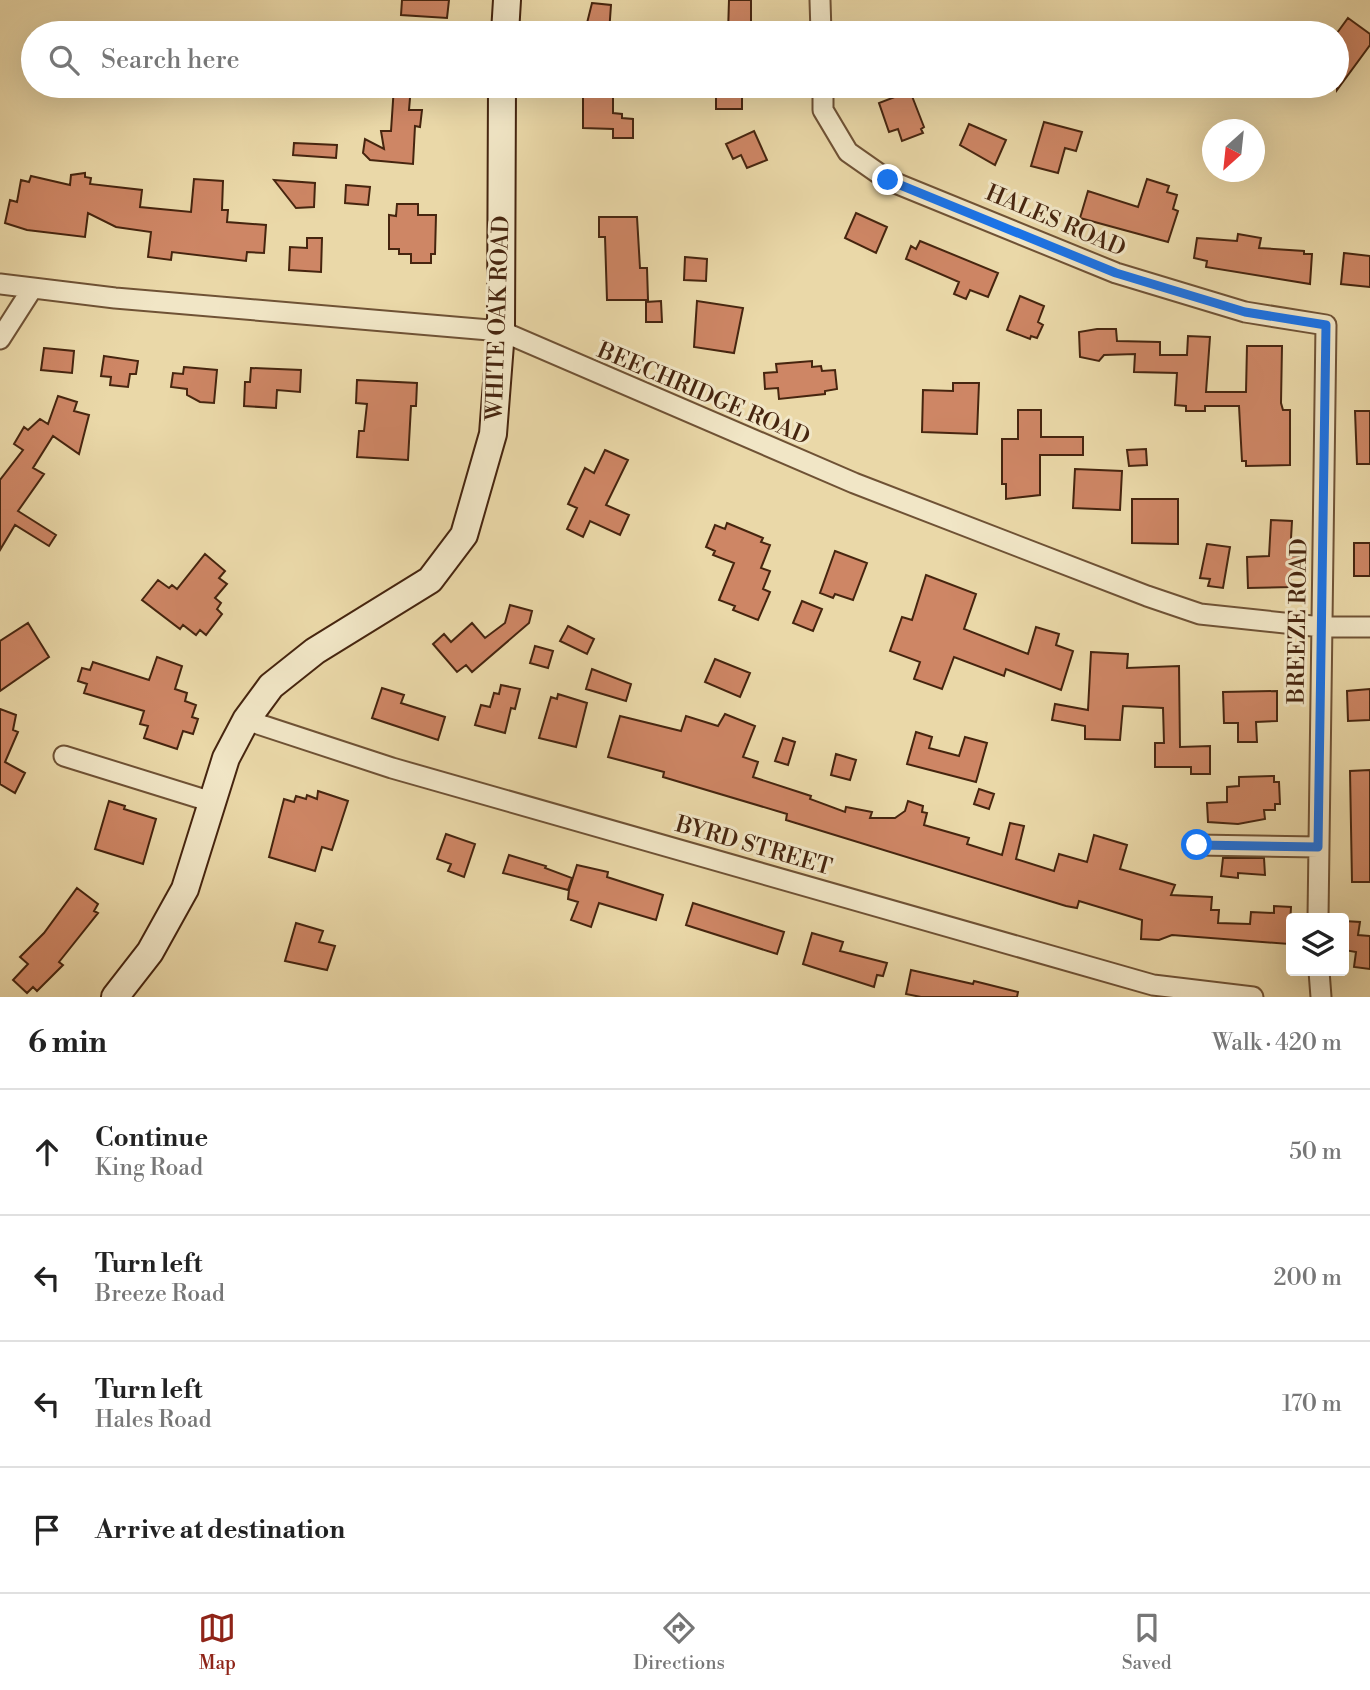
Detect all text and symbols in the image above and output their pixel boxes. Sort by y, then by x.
search box [21,21,1349,98]
icon: search [45,41,83,79]
text: Search here [101,44,240,76]
north arrow [1202,119,1265,182]
route end [872,164,903,195]
street label: HALES ROAD [981,179,1130,263]
street label: WHITE OAK ROAD [480,215,516,422]
street label: BEECHRIDGE ROAD [592,336,814,451]
street label: BREEZE ROAD [1283,538,1313,705]
street label: BYRD STREET [671,810,835,882]
route start [1181,829,1212,860]
map controls [1286,913,1349,976]
button: layers [1286,913,1349,976]
text: 6 min [28,1024,107,1062]
text: Walk · 420 m [1212,1029,1342,1057]
text: Continue [95,1122,208,1154]
icon: ahead [28,1133,66,1171]
text: 50 m [1289,1138,1342,1166]
text: King Road [95,1154,203,1182]
text: Turn left [95,1248,203,1280]
icon: left [28,1259,66,1297]
text: 200 m [1274,1264,1342,1292]
text: Breeze Road [95,1280,225,1308]
text: Turn left [95,1374,203,1406]
icon: left [28,1385,66,1423]
text: 170 m [1282,1390,1342,1418]
text: Hales Road [95,1406,212,1434]
icon: arrive [28,1511,66,1549]
text: Arrive at destination [95,1514,345,1546]
tab: Map [198,1609,236,1675]
tab: Directions [633,1609,725,1675]
tab: Saved [1122,1609,1172,1675]

